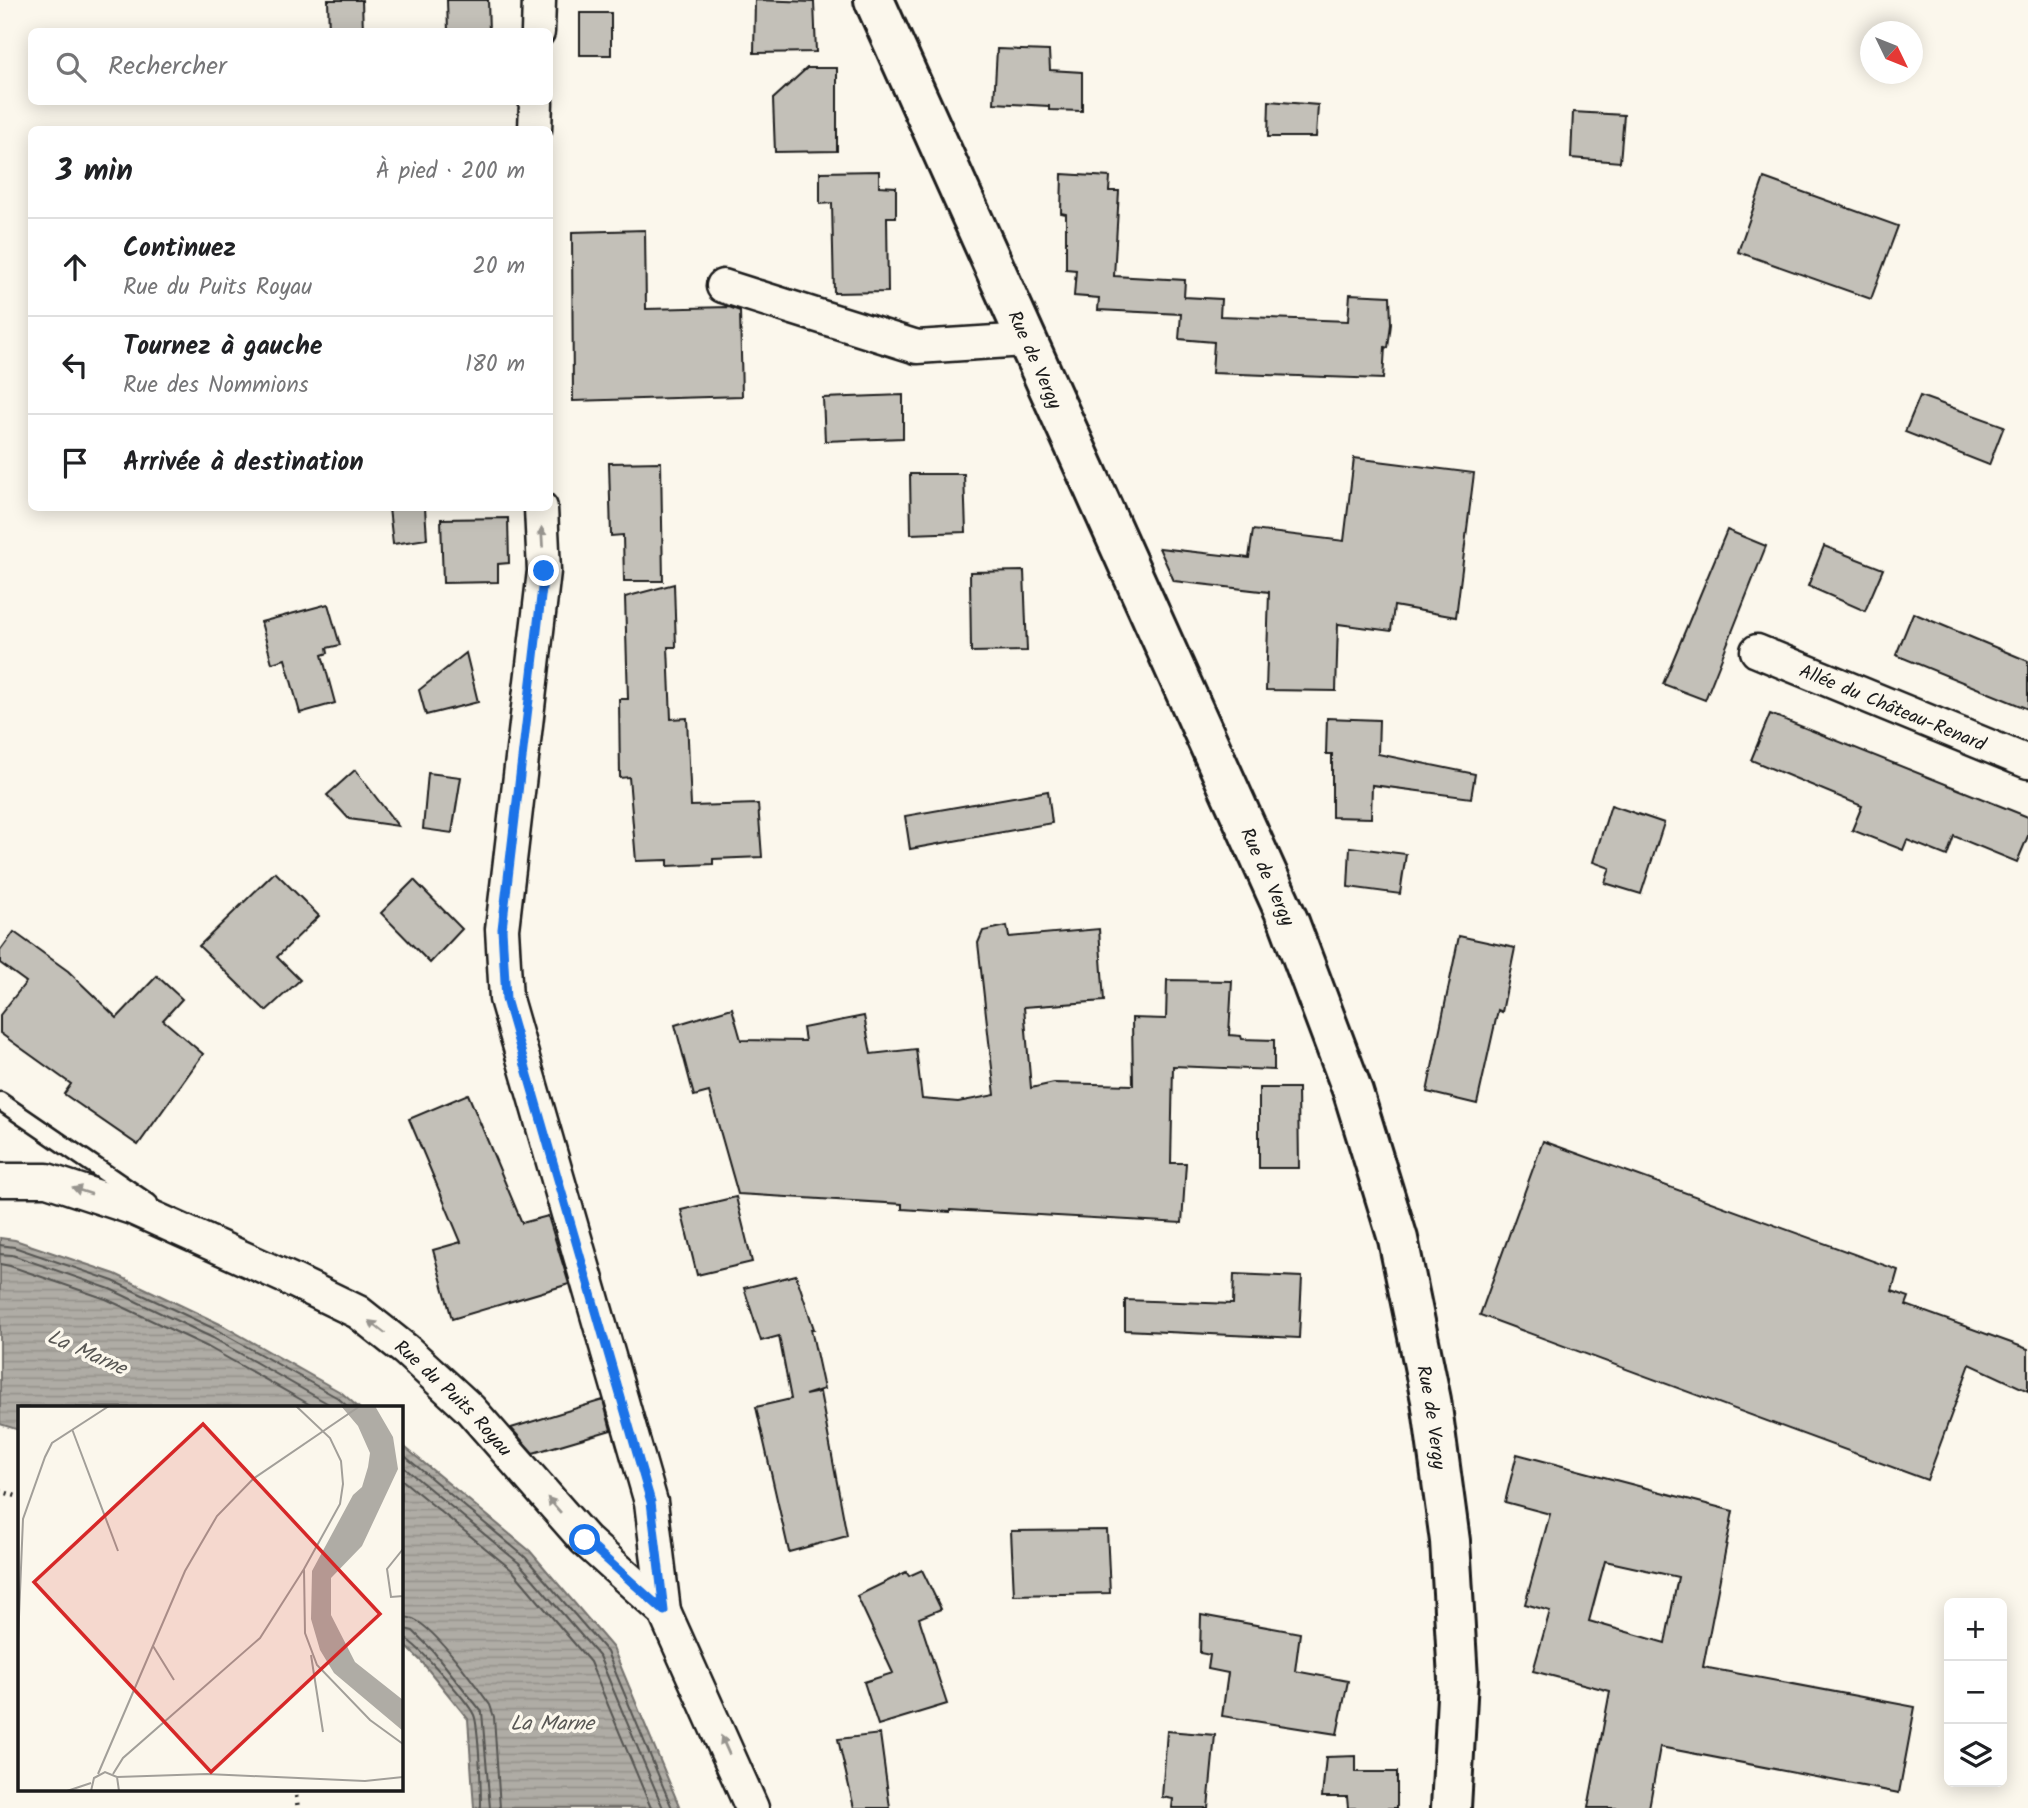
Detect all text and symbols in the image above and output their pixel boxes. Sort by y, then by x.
north arrow [1860,21,1923,84]
search box [28,28,553,105]
text: Rechercher [108,46,227,88]
icon: search [52,48,90,86]
text: 3 min [56,148,133,196]
text: À pied · 200 m [376,154,525,190]
text: Continuez [123,228,236,270]
icon: ahead [56,248,94,286]
text: 20 m [473,249,525,285]
text: Rue du Puits Royau [123,270,312,306]
street label: Rue de Vergy [999,306,1070,415]
text: Tournez à gauche [123,326,323,368]
icon: left [56,346,94,384]
text: 180 m [465,347,525,383]
text: Rue des Nommions [123,368,308,404]
text: Arrivée à destination [123,442,364,484]
icon: arrive [56,444,94,482]
one-way arrow [537,526,548,548]
route end [528,555,559,586]
street label: Allée du Château-Renard [1794,657,1991,760]
street label: Rue de Vergy [1231,823,1302,932]
one-way arrow [71,1186,92,1196]
one-way arrow [368,1319,386,1334]
water label: La Marne [41,1321,134,1387]
street label: Rue du Puits Royau [387,1333,518,1464]
street label: Rue de Vergy [1407,1363,1453,1472]
inset map [18,1406,402,1790]
one-way arrow [546,1496,562,1514]
route start [569,1524,600,1555]
map controls [1944,1598,2007,1787]
button: + [1944,1598,2007,1661]
button: − [1944,1661,2007,1724]
water label: La Marne [510,1708,596,1741]
button: layers [1944,1724,2007,1787]
one-way arrow [719,1735,731,1755]

